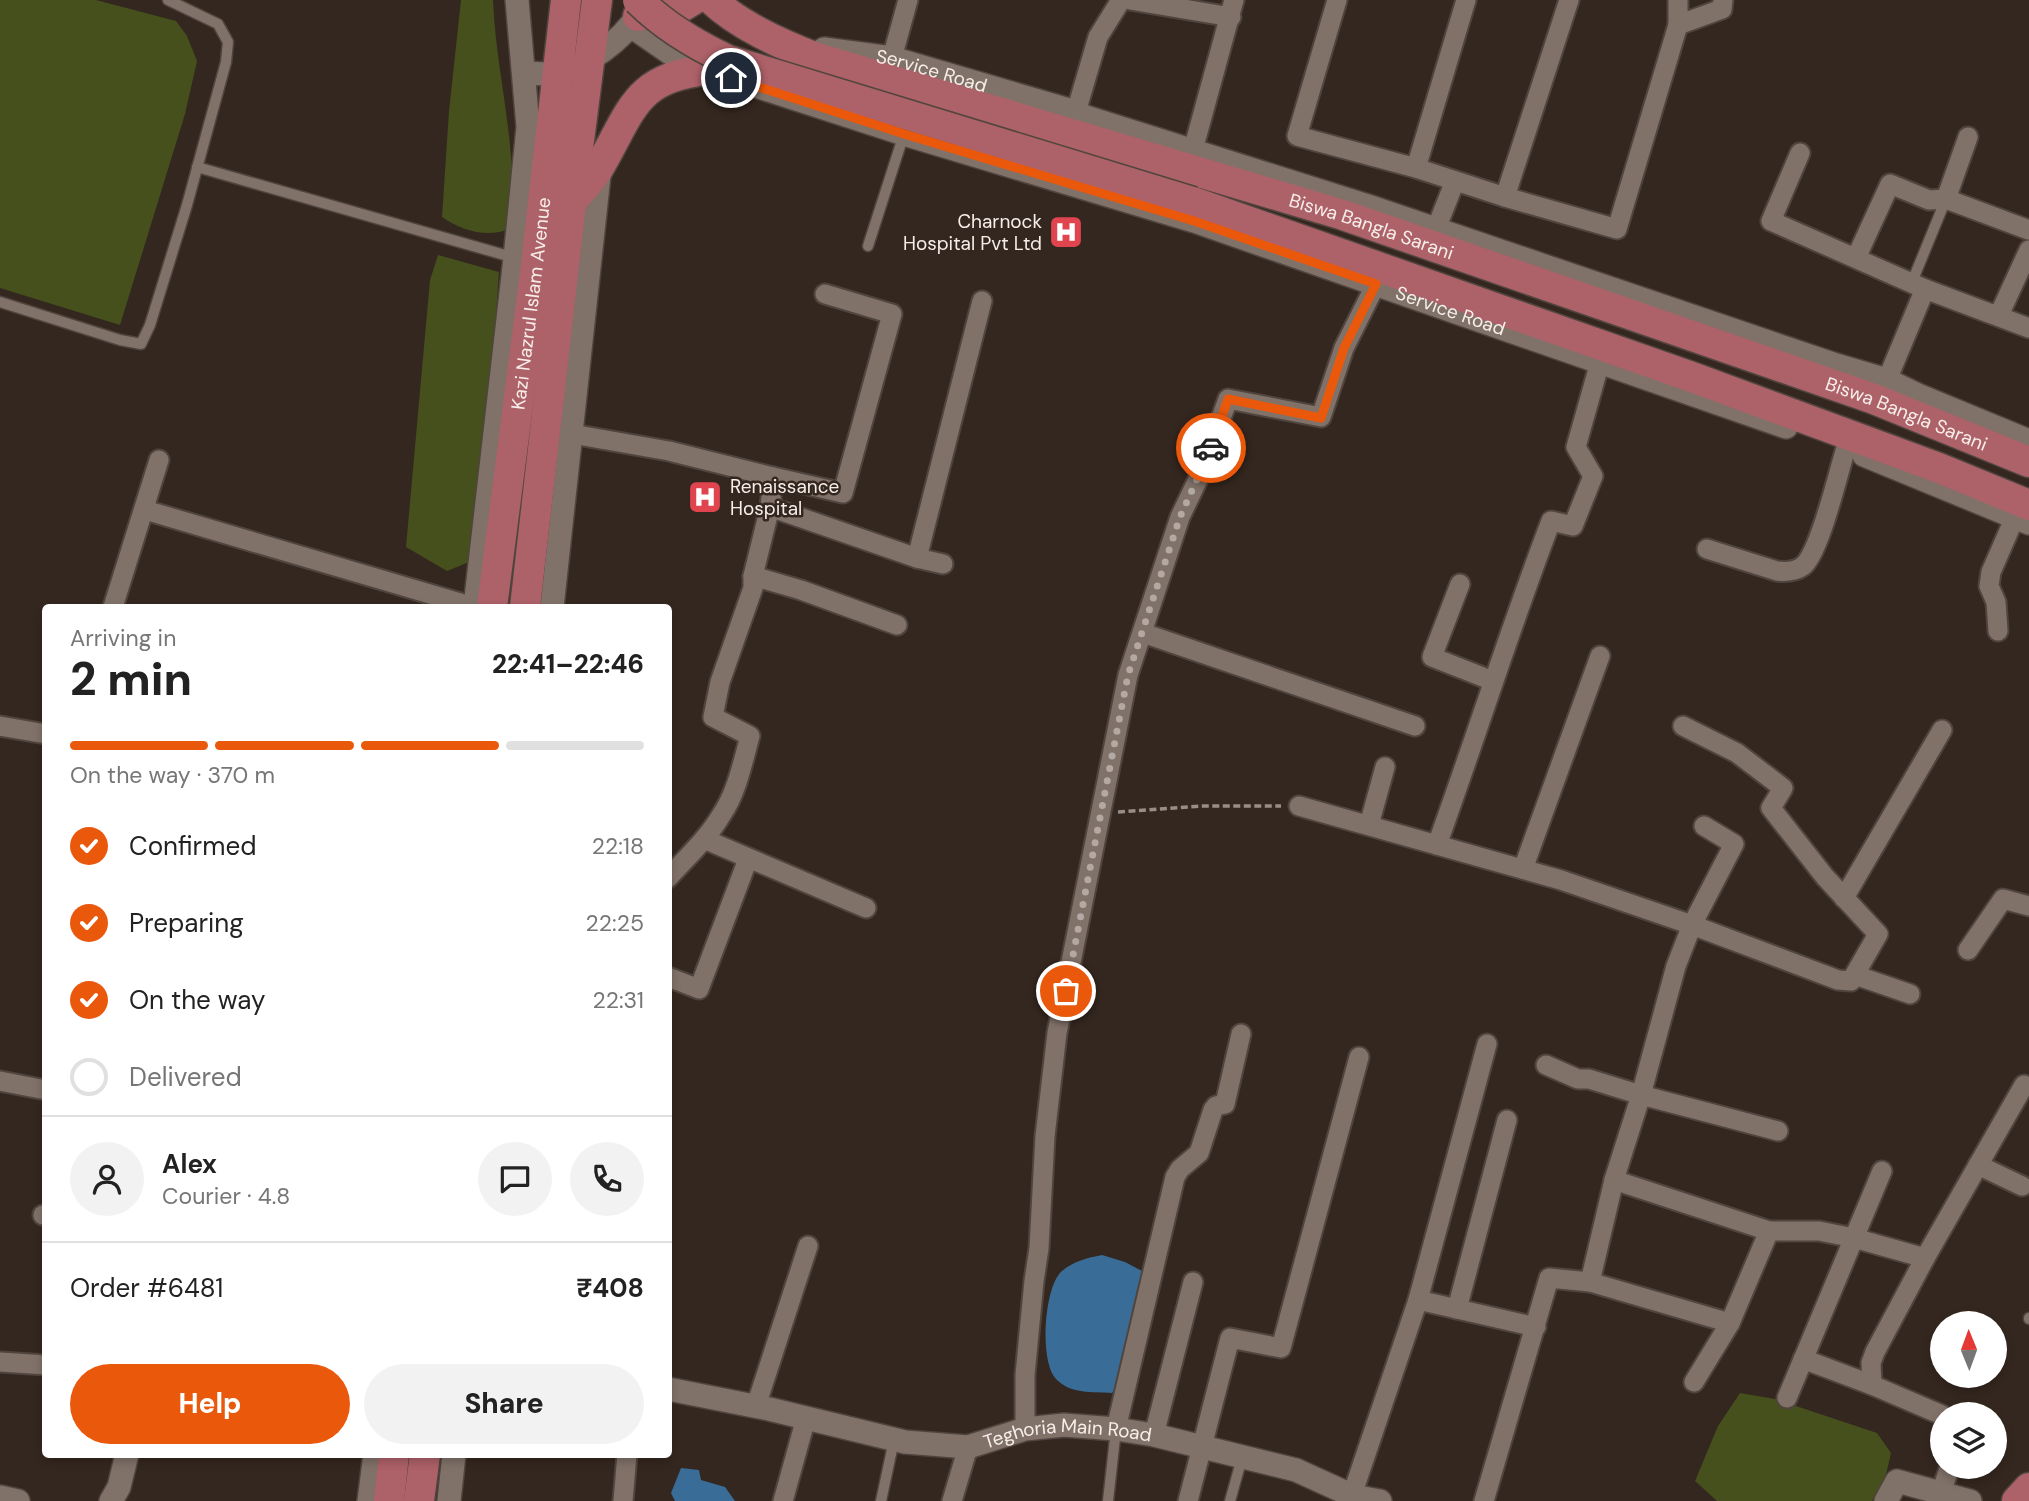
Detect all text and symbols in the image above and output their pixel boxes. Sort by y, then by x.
street label: Service Road [875,44,990,98]
pin [701,48,761,108]
icon: home [712,59,750,97]
street label: Biswa Bangla Sarani [1286,188,1457,265]
street label: Kazi Nazrul Islam Avenue [506,196,557,411]
place label: Charnock Hospital Pvt Ltd [903,209,1042,256]
hospital icon: Charnock Hospital Pvt Ltd [1047,213,1085,251]
street label: Service Road [1392,280,1509,341]
street label: Biswa Bangla Sarani [1822,371,1991,457]
courier [1176,413,1246,483]
icon: car [1192,429,1230,467]
place label: Renaissance Hospital [730,474,839,521]
hospital icon: Renaissance Hospital [686,478,724,516]
text: Arriving in [70,623,176,653]
text: 22:41–22:46 [492,647,644,681]
text: 2 min [70,649,192,709]
text: On the way · 370 m [70,760,275,790]
icon: check [70,827,108,865]
text: Confirmed [129,829,256,863]
text: 22:18 [592,831,644,861]
icon: check [70,904,108,942]
text: Preparing [129,906,244,940]
text: 22:25 [586,908,644,938]
pin [1036,961,1096,1021]
icon: bag [1047,972,1085,1010]
icon: check [70,981,108,1019]
text: On the way [129,983,265,1017]
text: 22:31 [592,985,644,1015]
text: Delivered [129,1060,242,1094]
button: person [70,1142,144,1216]
button: chat [478,1142,552,1216]
button: phone [570,1142,644,1216]
text: Alex [162,1147,217,1181]
text: Courier · 4.8 [162,1181,290,1211]
text: Order #6481 [70,1271,223,1305]
text: ₹408 [576,1271,644,1305]
north arrow [1930,1311,2007,1388]
map controls [1930,1311,2007,1479]
button: Help [70,1364,350,1444]
button: Share [364,1364,644,1444]
button: layers [1930,1402,2007,1479]
street label: Teghoria Main Road [980,1413,1154,1454]

